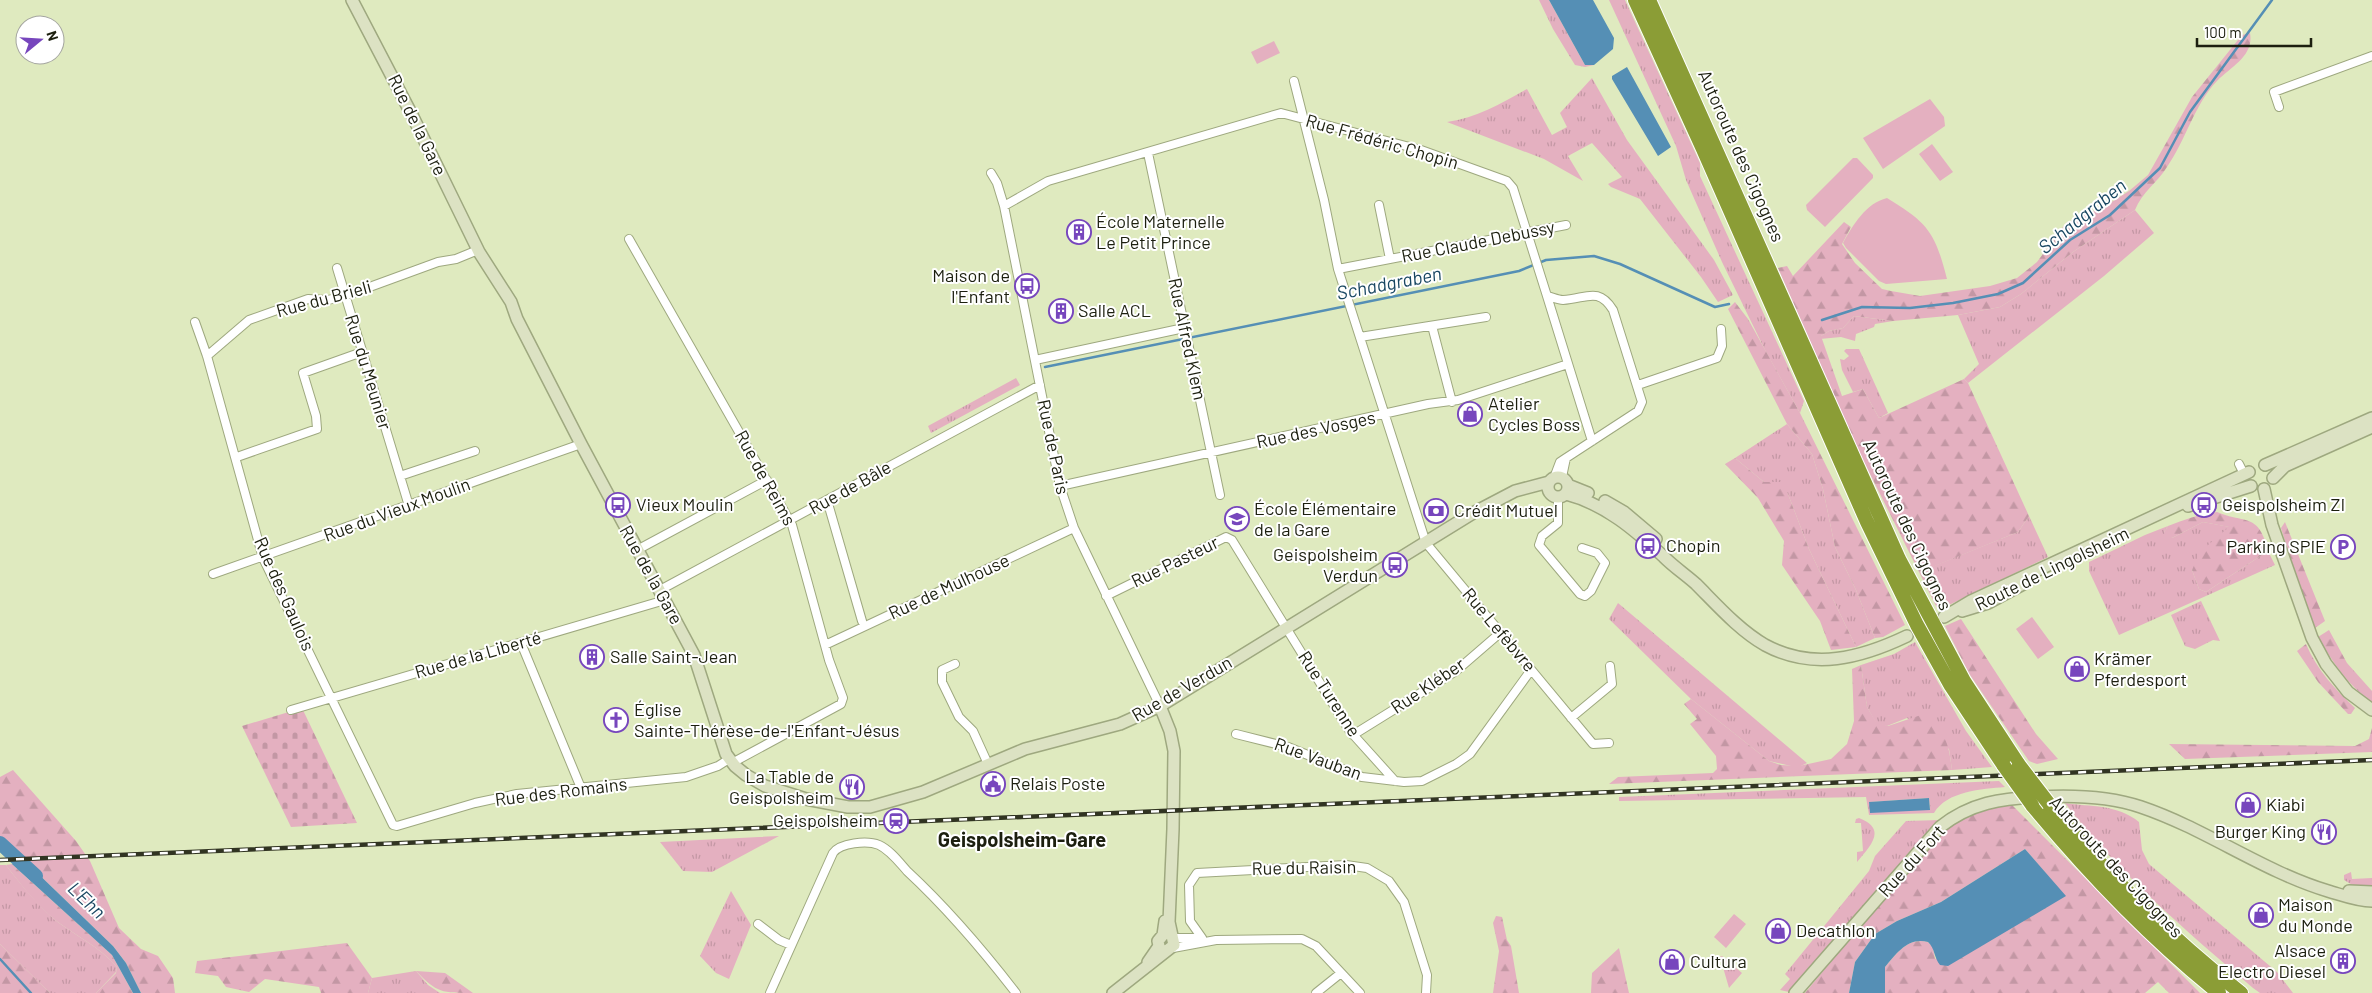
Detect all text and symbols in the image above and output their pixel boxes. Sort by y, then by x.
north arrow [15,15,65,65]
scale bar [2197,15,2311,47]
text: 100 m [2204,23,2242,41]
text: N [43,29,62,43]
street label: Autoroute des Cigognes [1694,66,1790,245]
street label: Rue de la Gare [384,70,452,179]
street label: Rue Frédéric Chopin [1303,109,1461,173]
water label: Schadgraben [2033,173,2130,258]
place label: École Maternelle Le Petit Prince [1096,210,1225,253]
street label: Rue Claude Debussy [1399,215,1556,267]
building icon: École Maternelle Le Petit Prince [1066,219,1092,245]
water label: Schadgraben [1334,261,1443,304]
place label: Maison de l'Enfant [932,264,1010,307]
bus stop icon: Maison de l'Enfant [1014,273,1040,299]
street label: Rue du Brieli [274,275,374,321]
street label: Rue Alfred Klem [1164,276,1212,402]
building icon: Salle ACL [1048,298,1074,324]
place label: Salle ACL [1078,299,1151,321]
street label: Rue du Meunier [341,311,397,432]
place label: Atelier Cycles Boss [1488,392,1580,435]
street label: Rue de Paris [1033,397,1075,496]
shop icon: Atelier Cycles Boss [1457,401,1483,427]
street label: Rue des Vosges [1254,406,1377,452]
street label: Rue de Reims [731,426,801,529]
street label: Autoroute des Cigognes [1859,436,1957,613]
street label: Rue de Bâle [804,455,895,519]
street label: Rue du Vieux Moulin [320,472,473,546]
bus stop icon: Vieux Moulin [605,492,631,518]
bus stop icon: Geispolsheim ZI [2191,492,2217,518]
place label: Vieux Moulin [636,493,733,515]
place label: Geispolsheim ZI [2222,493,2345,515]
place label: École Élémentaire de la Gare [1254,497,1396,540]
bank icon: Crédit Mutuel [1423,498,1449,524]
place label: Crédit Mutuel [1454,499,1558,521]
school or university icon: École Élémentaire de la Gare [1224,506,1250,532]
street label: Rue de la Gare [616,521,688,628]
street label: Route de Lingolsheim [1971,521,2132,615]
street label: Rue Pasteur [1127,530,1222,592]
street label: Rue des Gaulois [250,533,320,654]
bus stop icon: Chopin [1635,533,1661,559]
place label: Chopin [1666,534,1721,556]
parking icon: Parking SPIE [2330,534,2356,560]
place label: Parking SPIE [2226,535,2326,557]
place label: Geispolsheim Verdun [1273,543,1378,586]
street label: Rue de Mulhouse [885,548,1013,624]
bus stop icon: Geispolsheim Verdun [1382,552,1408,578]
street label: Rue Lefèbvre [1458,583,1541,676]
street label: Rue de la Liberté [412,625,544,683]
building icon: Salle Saint-Jean [579,644,605,670]
place label: Salle Saint-Jean [610,645,737,667]
street label: Rue Turenne [1294,646,1366,741]
place label: Krämer Pferdesport [2094,647,2187,690]
street label: Rue de Verdun [1128,651,1235,726]
street label: Rue Kléber [1386,652,1469,718]
shop icon: Krämer Pferdesport [2064,656,2090,682]
place label: Église Sainte-Thérèse-de-l'Enfant-Jésus [634,698,899,741]
church icon: Église Sainte-Thérèse-de-l'Enfant-Jésus [603,707,629,733]
street label: Rue Vauban [1272,732,1365,784]
place label: La Table de Geispolsheim [729,765,834,808]
public building icon: Relais Poste [980,771,1006,797]
street label: Rue des Romains [493,772,628,810]
place label: Relais Poste [1010,772,1105,794]
restaurant icon: La Table de Geispolsheim [839,774,865,800]
street label: Autoroute des Cigognes [2045,791,2188,942]
shop icon: Kiabi [2235,792,2261,818]
place label: Kiabi [2266,793,2305,815]
station icon: Geispolsheim [883,808,909,834]
place label: Geispolsheim [773,809,878,831]
restaurant icon: Burger King [2311,819,2337,845]
street label: Rue du Fort [1873,820,1949,901]
place label: Burger King [2215,820,2306,842]
district label: Geispolsheim-Gare [938,827,1106,851]
street label: Rue du Raisin [1251,855,1357,879]
water label: L'Ehn [64,876,111,923]
place label: Maison du Monde [2278,893,2353,936]
shop icon: Maison du Monde [2248,902,2274,928]
shop icon: Decathlon [1765,918,1791,944]
place label: Decathlon [1796,919,1875,941]
place label: Alsace Electro Diesel [2218,939,2326,982]
building icon: Alsace Electro Diesel [2330,948,2356,974]
shop icon: Cultura [1659,949,1685,975]
place label: Cultura [1690,950,1747,972]

